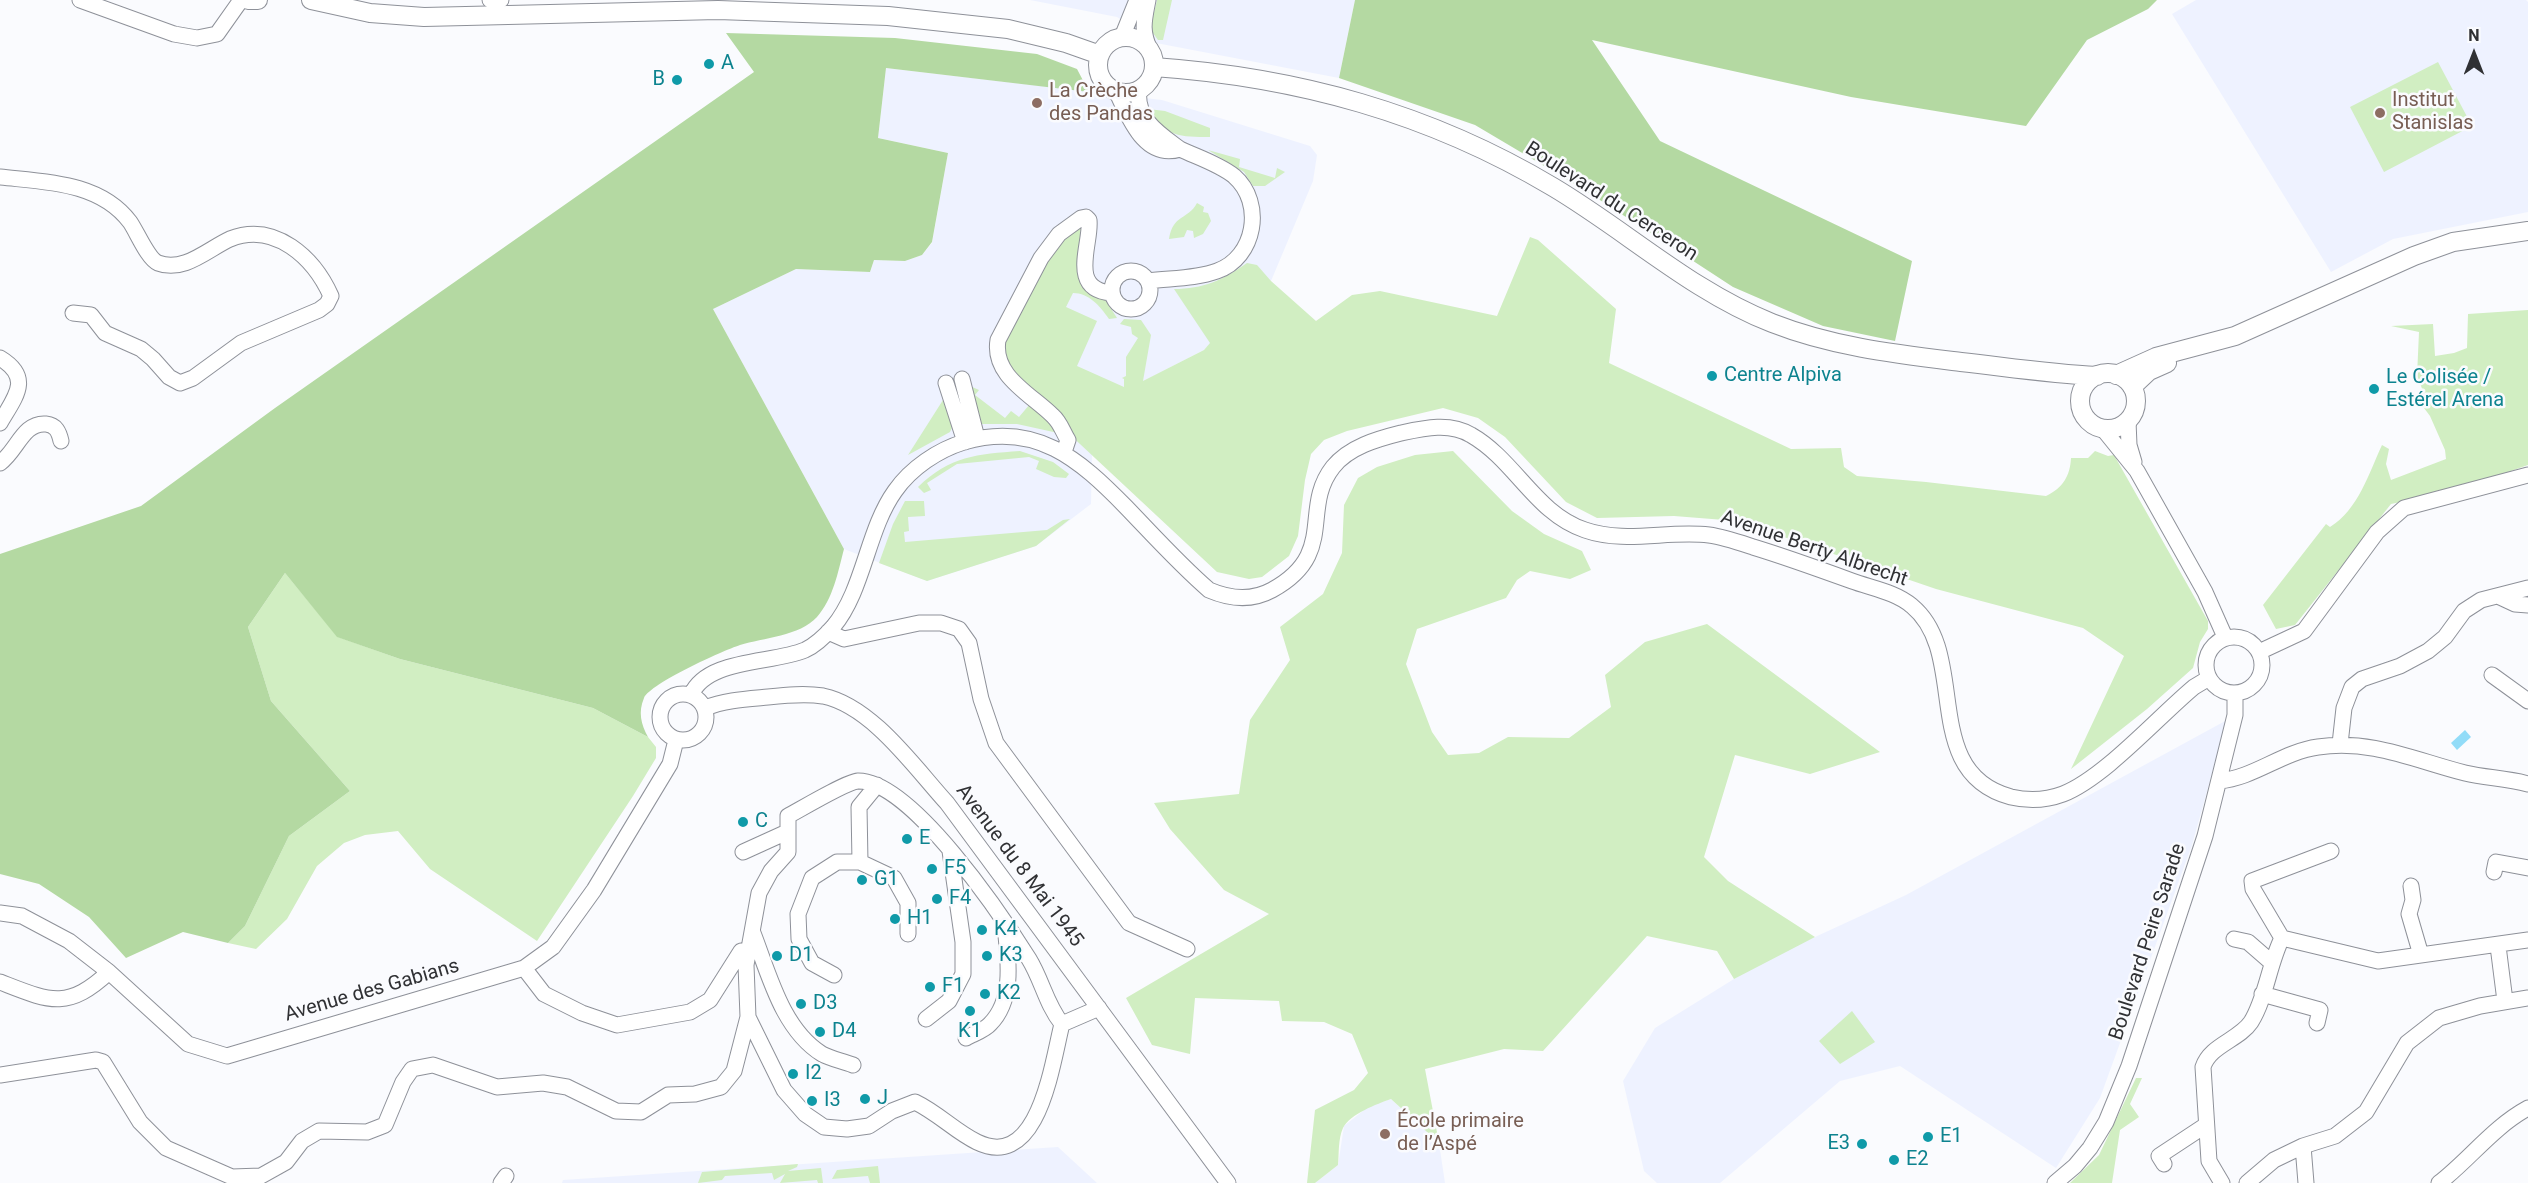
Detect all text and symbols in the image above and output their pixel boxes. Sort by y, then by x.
north arrow [2444,24,2504,84]
text: N [2468,26,2480,45]
place label: A [721,52,734,76]
marker: A [702,57,716,71]
place label: B [653,68,665,92]
marker: B [670,73,684,87]
place label: La Crèche des Pandas [1049,80,1153,127]
place label: Institut Stanislas [2392,89,2474,136]
marker: La Crèche des Pandas [1030,96,1044,110]
marker: Institut Stanislas [2373,106,2387,120]
street label: Boulevard du Cerceron [1520,137,1702,267]
place label: Centre Alpiva [1724,364,1842,388]
place label: Le Colisée / Estérel Arena [2386,366,2504,413]
marker: Centre Alpiva [1705,369,1719,383]
marker: Le Colisée / Estérel Arena [2367,382,2381,396]
street label: Avenue Berty Albrecht [1717,506,1911,592]
street label: Avenue du 8 Mai 1945 [950,780,1088,952]
place label: C [755,810,768,834]
marker: C [736,815,750,829]
place label: E [919,827,930,851]
marker: E [900,832,914,846]
street label: Boulevard Peire Sarade [2105,841,2191,1043]
place label: F5 [944,857,966,881]
marker: F5 [925,862,939,876]
place label: G1 [874,868,899,892]
marker: G1 [855,873,869,887]
place label: F4 [949,887,971,911]
marker: F4 [930,892,944,906]
place label: H1 [907,907,933,931]
marker: H1 [888,912,902,926]
place label: K4 [994,918,1018,942]
marker: K4 [975,923,989,937]
place label: D1 [789,944,813,968]
place label: K3 [999,944,1023,968]
marker: D1 [770,949,784,963]
marker: K3 [980,949,994,963]
street label: Avenue des Gabians [282,955,462,1027]
place label: F1 [942,975,964,999]
marker: F1 [923,980,937,994]
place label: K2 [997,982,1021,1006]
marker: K2 [978,987,992,1001]
place label: D3 [813,992,837,1016]
marker: D3 [794,997,808,1011]
marker: K1 [963,1004,977,1018]
place label: D4 [832,1020,856,1044]
place label: K1 [958,1020,982,1044]
marker: D4 [813,1025,827,1039]
place label: I2 [805,1062,822,1086]
marker: I2 [786,1067,800,1081]
place label: J [877,1087,888,1111]
place label: I3 [824,1089,841,1113]
marker: J [858,1092,872,1106]
marker: I3 [805,1094,819,1108]
place label: École primaire de l’Aspé [1397,1110,1524,1157]
place label: E1 [1940,1125,1963,1149]
marker: École primaire de l’Aspé [1378,1127,1392,1141]
marker: E1 [1921,1130,1935,1144]
place label: E3 [1827,1132,1850,1156]
marker: E3 [1855,1137,1869,1151]
place label: E2 [1906,1148,1929,1172]
marker: E2 [1887,1153,1901,1167]

